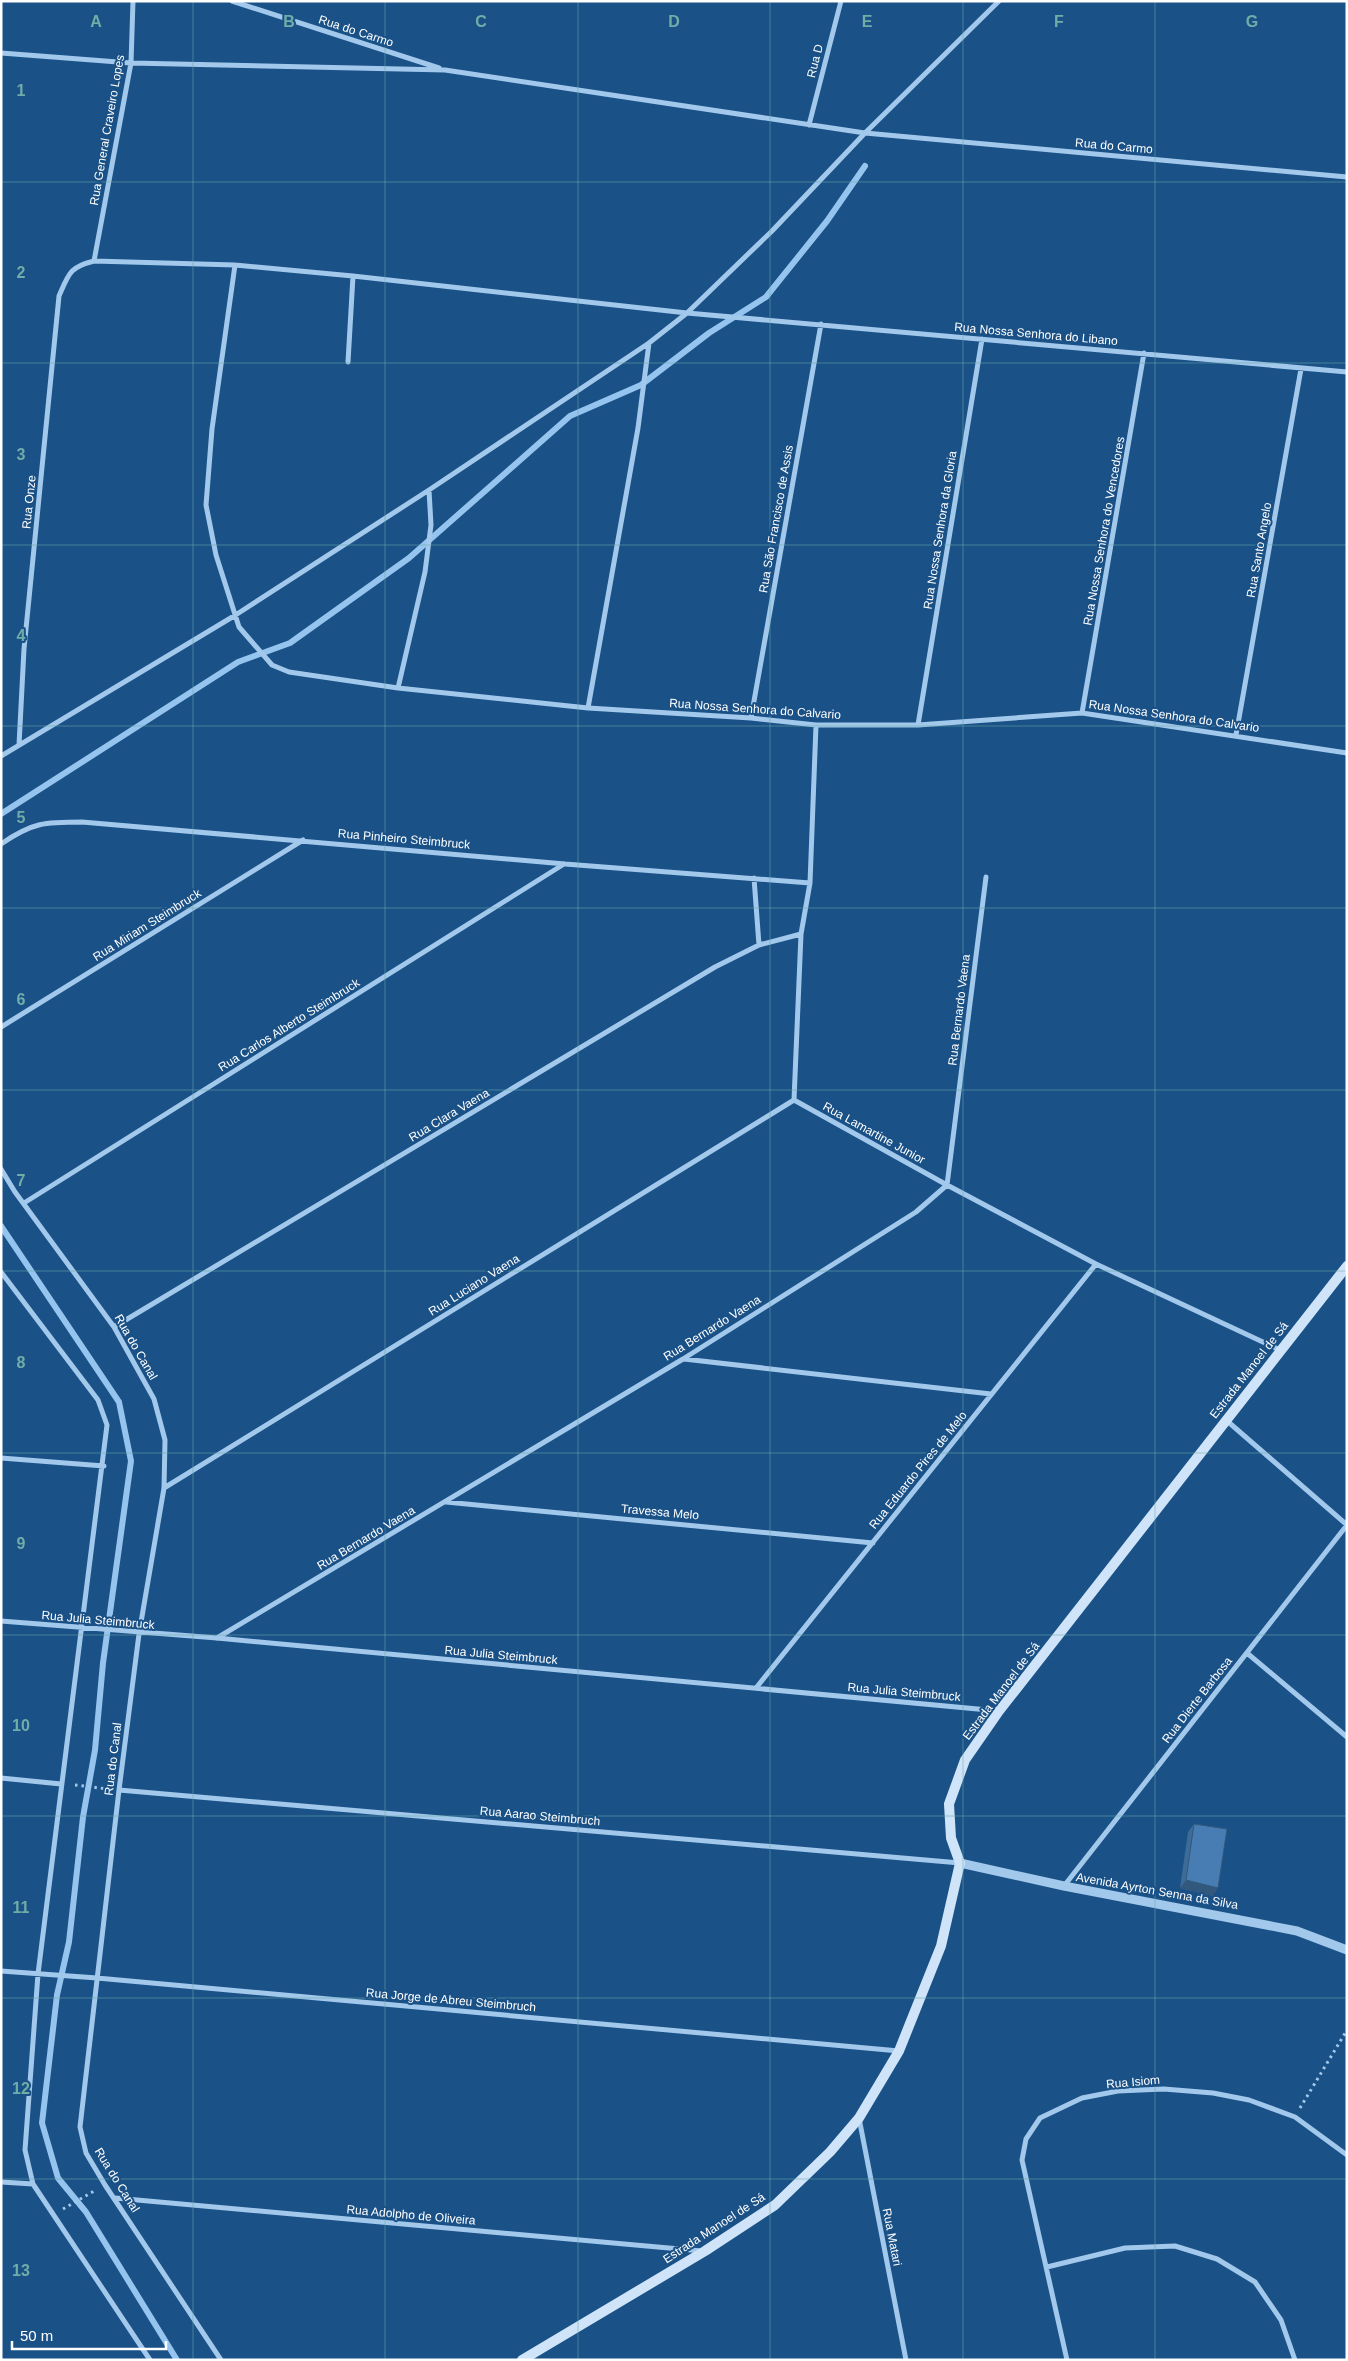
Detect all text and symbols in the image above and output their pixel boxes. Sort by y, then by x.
street label: Rua do Carmo [317,12,396,50]
text: A [90,13,102,30]
text: B [283,13,295,30]
text: C [475,13,487,30]
text: D [668,13,680,30]
text: E [862,13,873,30]
text: F [1054,13,1064,30]
text: G [1246,13,1258,30]
street label: Rua D [804,42,826,79]
street label: Rua General Craveiro Lopes [87,54,127,206]
text: 1 [17,82,26,99]
street label: Rua do Carmo [1075,136,1154,156]
text: 2 [17,264,26,281]
street label: Rua Nossa Senhora do Libano [954,320,1119,348]
street label: Rua Nossa Senhora do Vencedores [1080,436,1128,626]
street label: Rua São Francisco de Assis [756,444,796,594]
text: 3 [17,446,26,463]
street label: Rua Nossa Senhora da Gloria [921,450,959,610]
street label: Rua Onze [19,474,39,530]
street label: Rua Santo Angelo [1244,501,1274,599]
text: 4 [17,627,26,644]
street label: Rua Nossa Senhora do Calvario [669,696,842,722]
street label: Rua Nossa Senhora do Calvario [1088,697,1261,735]
text: 5 [17,809,26,826]
street label: Rua Pinheiro Steimbruck [337,826,472,852]
street label: Rua Miriam Steimbruck [90,885,204,964]
street label: Rua Bernardo Vaena [945,953,973,1066]
street label: Rua Carlos Alberto Steimbruck [216,975,363,1074]
text: 6 [17,991,26,1008]
street label: Rua Clara Vaena [406,1085,492,1144]
street label: Rua Lamartine Junior [820,1099,928,1167]
text: 7 [17,1172,26,1189]
street label: Rua Luciano Vaena [426,1251,522,1319]
street label: Rua Bernardo Vaena [661,1292,763,1364]
street label: Rua do Canal [112,1312,160,1382]
street label: Estrada Manoel de Sá [1207,1319,1291,1421]
text: 8 [17,1354,26,1371]
street label: Rua Eduardo Pires de Melo [866,1408,970,1532]
street label: Travessa Melo [620,1502,700,1522]
street label: Rua Bernardo Vaena [314,1503,418,1573]
text: 9 [17,1535,26,1552]
street label: Rua Julia Steimbruck [41,1608,156,1632]
street label: Estrada Manoel de Sá [960,1639,1043,1743]
street label: Rua Julia Steimbruck [444,1643,559,1667]
street label: Rua Dierte Barbosa [1159,1654,1235,1746]
street label: Rua Julia Steimbruck [847,1680,962,1704]
text: 10 [12,1717,30,1734]
street label: Rua do Canal [102,1722,124,1796]
street label: Rua Aarao Steimbruch [479,1804,601,1828]
street label: Avenida Ayrton Senna da Silva [1075,1870,1239,1912]
text: 11 [13,1899,30,1916]
street label: Rua Jorge de Abreu Steimbruch [365,1986,537,2014]
street label: Rua Isiom [1105,2073,1161,2091]
text: 12 [12,2080,30,2097]
street label: Rua do Canal [92,2145,142,2215]
street label: Estrada Manoel de Sá [660,2190,768,2266]
street label: Rua Adolpho de Oliveira [346,2202,476,2228]
street label: Rua Matari [880,2207,904,2267]
text: 13 [12,2262,30,2279]
scale bar [12,2318,166,2350]
text: 50 m [20,2327,53,2344]

